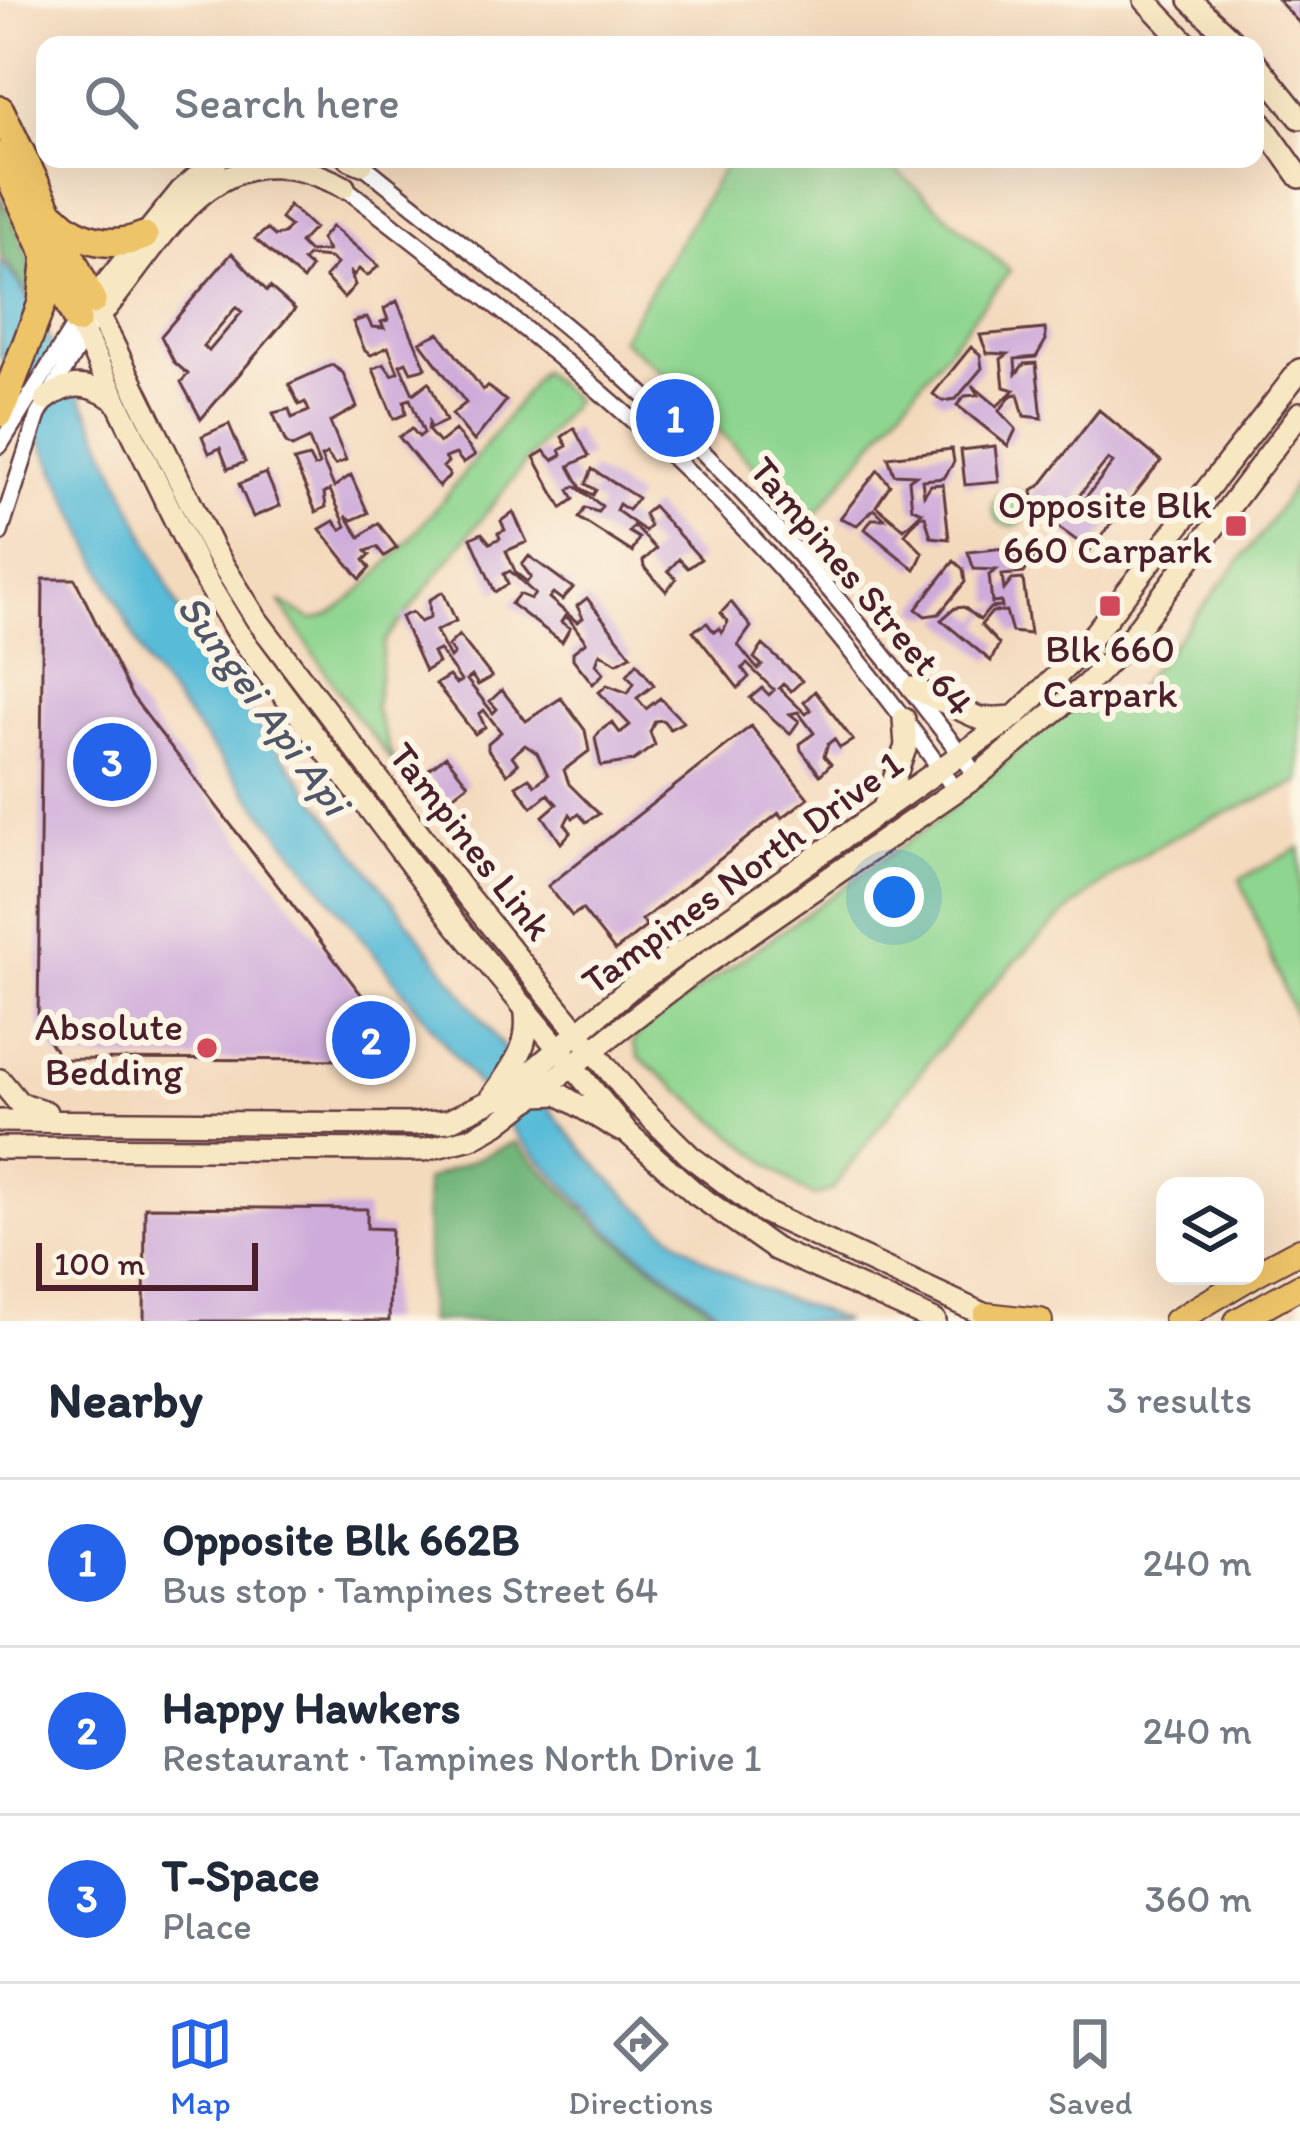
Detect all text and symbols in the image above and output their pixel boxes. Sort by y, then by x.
search box [36,36,1264,168]
icon: search [78,69,144,135]
text: Search here [174,75,400,129]
pin: 1 [636,373,714,463]
street label: Tampines Street 64 [740,447,984,725]
place label: Opposite Blk 660 Carpark [998,481,1212,573]
marker: Opposite Blk 660 Carpark [1223,513,1249,539]
water label: Sungei Api Api [167,583,364,828]
marker: Blk 660 Carpark [1097,593,1123,619]
place label: Blk 660 Carpark [1043,625,1177,717]
pin: 3 [73,717,151,807]
street label: Tampines Link [379,733,563,949]
street label: Tampines North Drive 1 [572,740,912,1004]
your location [864,867,924,927]
pin: 2 [332,995,410,1085]
place label: Absolute Bedding [35,1003,183,1095]
marker: Absolute Bedding [194,1035,220,1061]
map controls [1156,1177,1264,1285]
button: layers [1156,1177,1264,1285]
scale bar [36,1237,258,1290]
text: 100 m [54,1244,145,1283]
text: Nearby [48,1369,203,1430]
text: 3 results [1106,1376,1252,1423]
text: Opposite Blk 662B [162,1512,520,1566]
text: 1 [78,1539,96,1586]
text: 240 m [1142,1539,1252,1586]
text: Bus stop · Tampines Street 64 [162,1566,658,1613]
text: Happy Hawkers [162,1680,460,1734]
text: 2 [77,1707,97,1754]
text: 240 m [1142,1707,1252,1754]
text: Restaurant · Tampines North Drive 1 [162,1734,762,1781]
text: T-Space [162,1848,320,1902]
text: 3 [76,1875,98,1922]
text: 360 m [1145,1875,1252,1922]
text: Place [162,1902,252,1949]
tab: Map [167,2011,233,2122]
tab: Directions [568,2011,713,2122]
tab: Saved [1048,2011,1133,2122]

